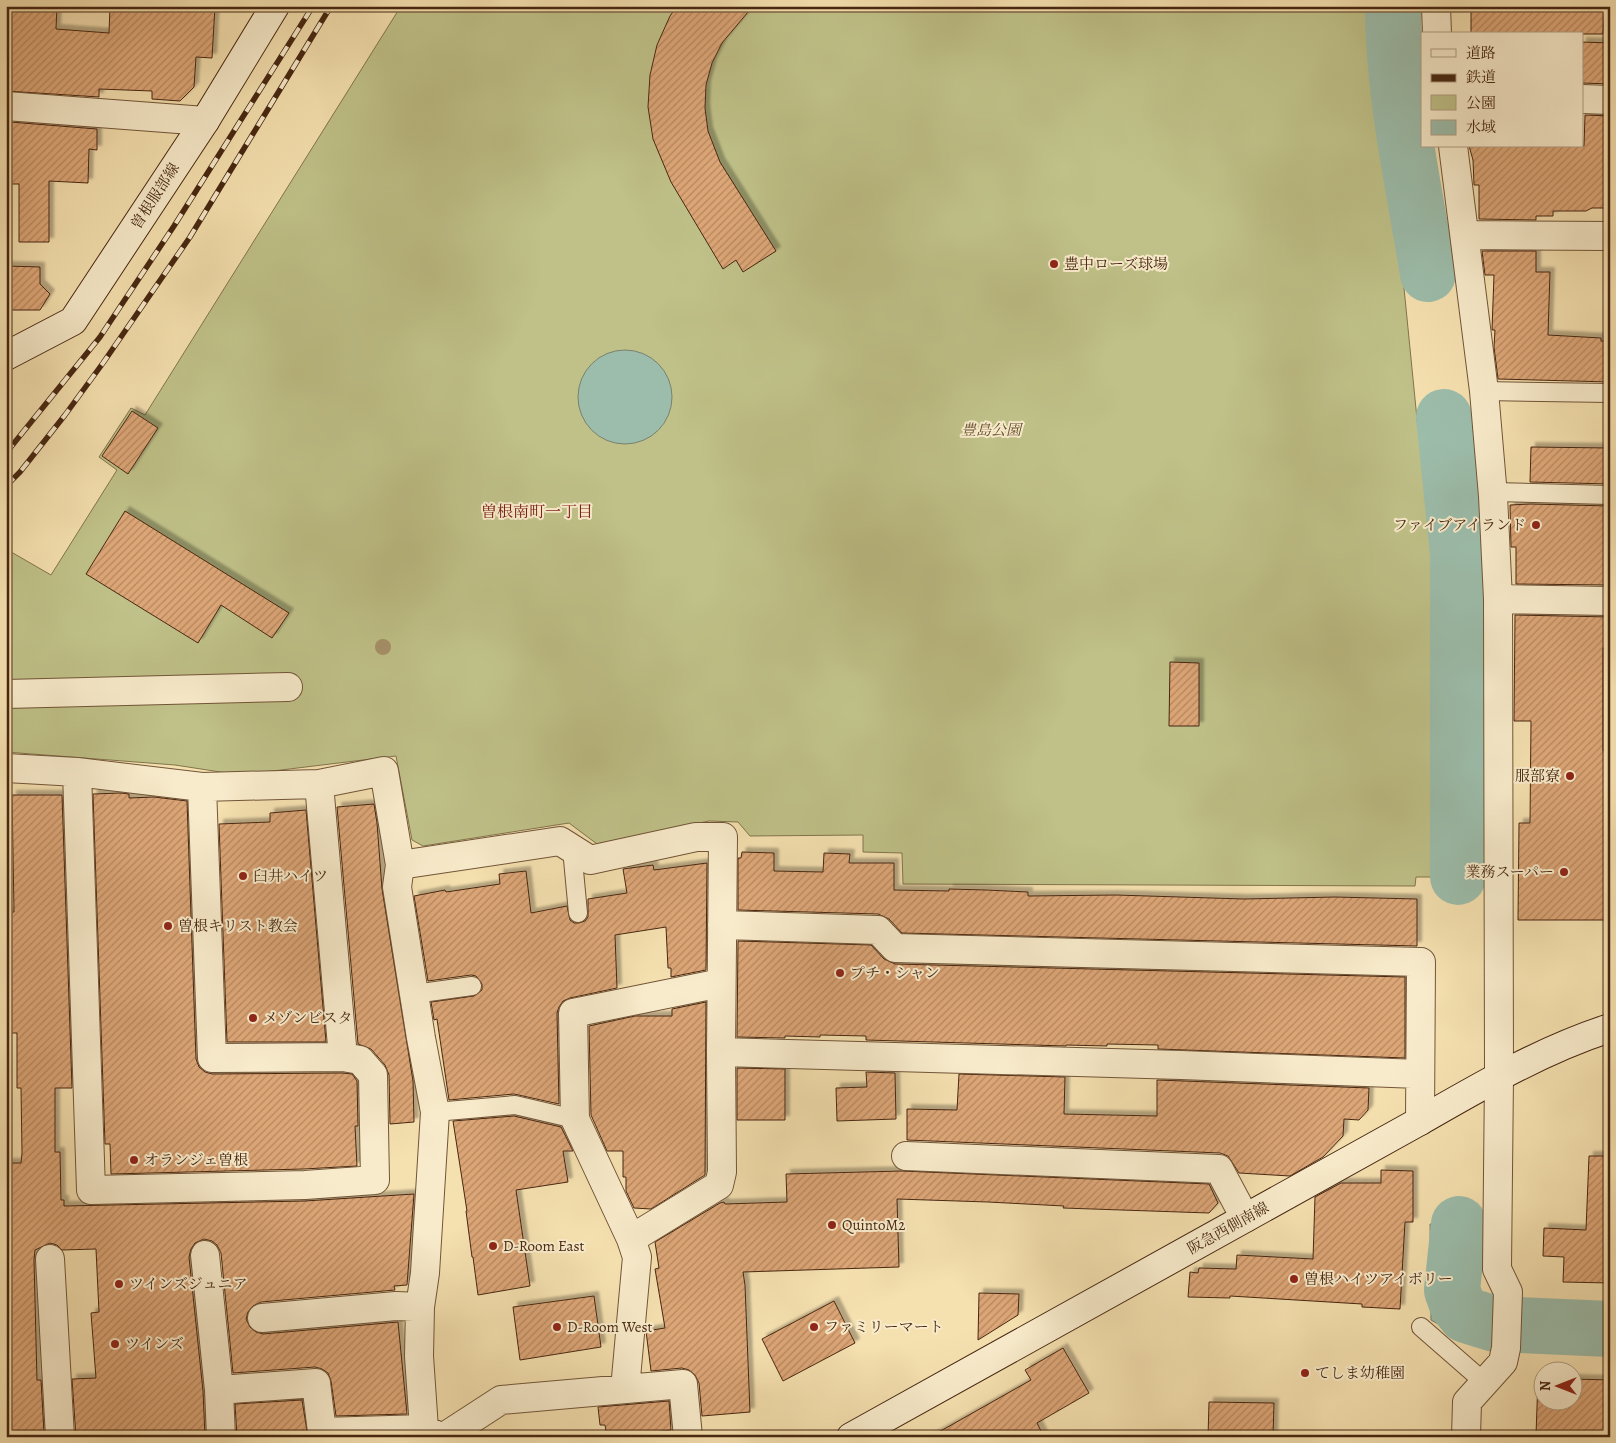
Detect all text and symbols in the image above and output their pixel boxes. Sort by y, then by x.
legend [1421,32,1584,148]
text: 道路 [1466,43,1496,63]
text: 鉄道 [1466,67,1496,87]
text: 公園 [1466,93,1496,113]
text: 水域 [1466,117,1496,137]
street label: 曽根服部線 [126,159,184,233]
place label: 豊中ローズ球場 [1064,254,1168,274]
marker: 豊中ローズ球場 [1048,258,1060,270]
park label: 豊島公園 [961,420,1024,440]
district label: 曽根南町一丁目 [481,501,593,523]
place label: ファイブアイランド [1393,515,1526,535]
marker: ファイブアイランド [1530,519,1542,531]
place label: 服部寮 [1515,766,1560,786]
marker: 服部寮 [1564,770,1576,782]
place label: 業務スーパー [1465,862,1554,882]
place label: 臼井ハイツ [253,866,328,886]
marker: 業務スーパー [1558,866,1570,878]
marker: 臼井ハイツ [237,870,249,882]
place label: 曽根キリスト教会 [178,916,298,936]
marker: 曽根キリスト教会 [162,920,174,932]
place label: プチ・シャン [850,963,940,983]
marker: プチ・シャン [834,967,846,979]
place label: メゾンビスタ [263,1008,353,1028]
marker: メゾンビスタ [247,1012,259,1024]
place label: オランジェ曽根 [144,1150,248,1170]
marker: オランジェ曽根 [128,1154,140,1166]
street label: 阪急西側南線 [1184,1197,1272,1259]
place label: QuintoM2 [842,1215,905,1235]
marker: QuintoM2 [826,1219,838,1231]
place label: D-Room East [503,1236,584,1256]
marker: D-Room East [487,1240,499,1252]
place label: 曽根ハイツアイボリー [1304,1269,1453,1289]
marker: 曽根ハイツアイボリー [1288,1273,1300,1285]
place label: ツインズジュニア [129,1274,248,1294]
marker: ツインズジュニア [113,1278,125,1290]
place label: D-Room West [567,1317,653,1337]
place label: ファミリーマート [824,1317,944,1337]
marker: D-Room West [551,1321,563,1333]
marker: ファミリーマート [808,1321,820,1333]
place label: ツインズ [125,1334,184,1354]
marker: ツインズ [109,1338,121,1350]
north arrow [1534,1360,1584,1410]
place label: てしま幼稚園 [1315,1363,1405,1383]
marker: てしま幼稚園 [1299,1367,1311,1379]
text: N [1536,1381,1555,1391]

